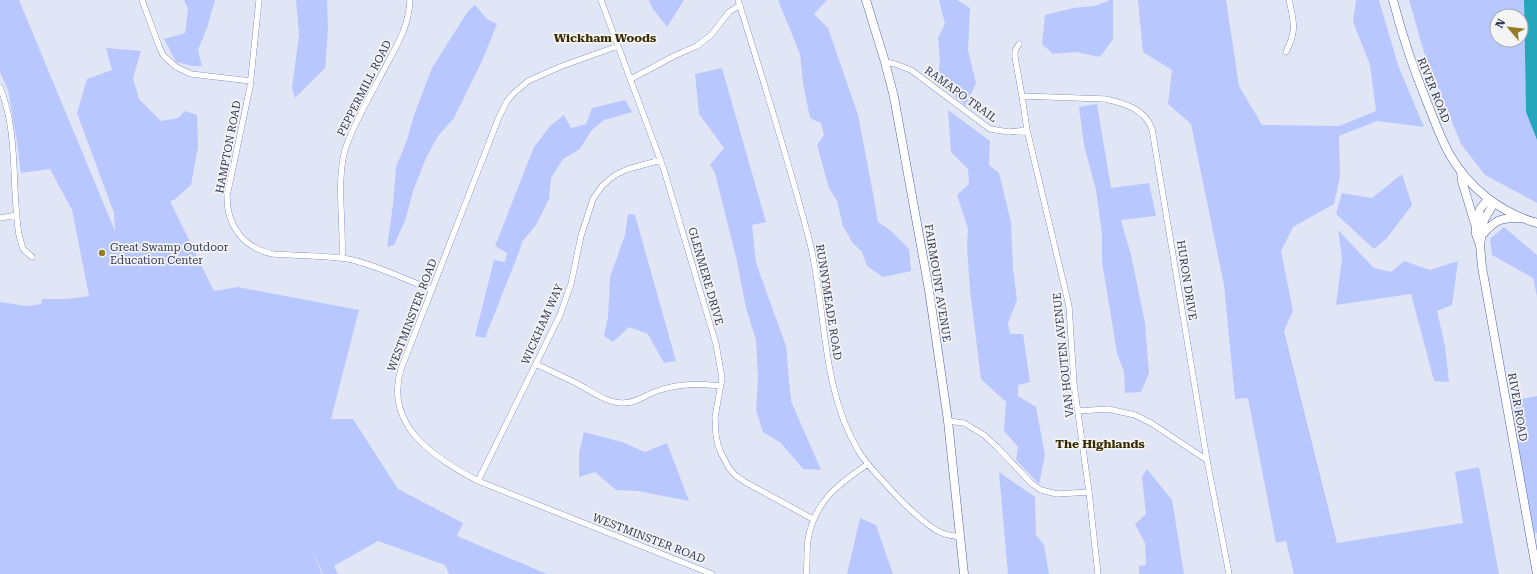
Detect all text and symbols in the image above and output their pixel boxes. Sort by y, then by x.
north arrow [1489,8,1529,48]
text: N [1493,16,1509,30]
district label: Wickham Woods [554,31,656,45]
street label: PEPPERMILL ROAD [335,38,394,138]
street label: RIVER ROAD [1415,56,1453,125]
street label: RAMAPO TRAIL [922,64,1000,125]
street label: HAMPTON ROAD [213,100,244,195]
street label: FAIRMOUNT AVENUE [922,223,953,343]
street label: GLENMERE DRIVE [685,226,726,327]
street label: HURON DRIVE [1174,239,1199,321]
place label: Great Swamp Outdoor Education Center [110,241,229,267]
street label: RUNNYMEADE ROAD [813,243,844,361]
marker: Great Swamp Outdoor Education Center [97,248,107,258]
street label: WESTMINSTER ROAD [385,257,440,373]
street label: WICKHAM WAY [519,282,566,366]
street label: VAN HOUTEN AVENUE [1050,292,1077,418]
street label: RIVER ROAD [1505,372,1530,442]
district label: The Highlands [1055,437,1145,451]
street label: WESTMINSTER ROAD [591,511,707,566]

